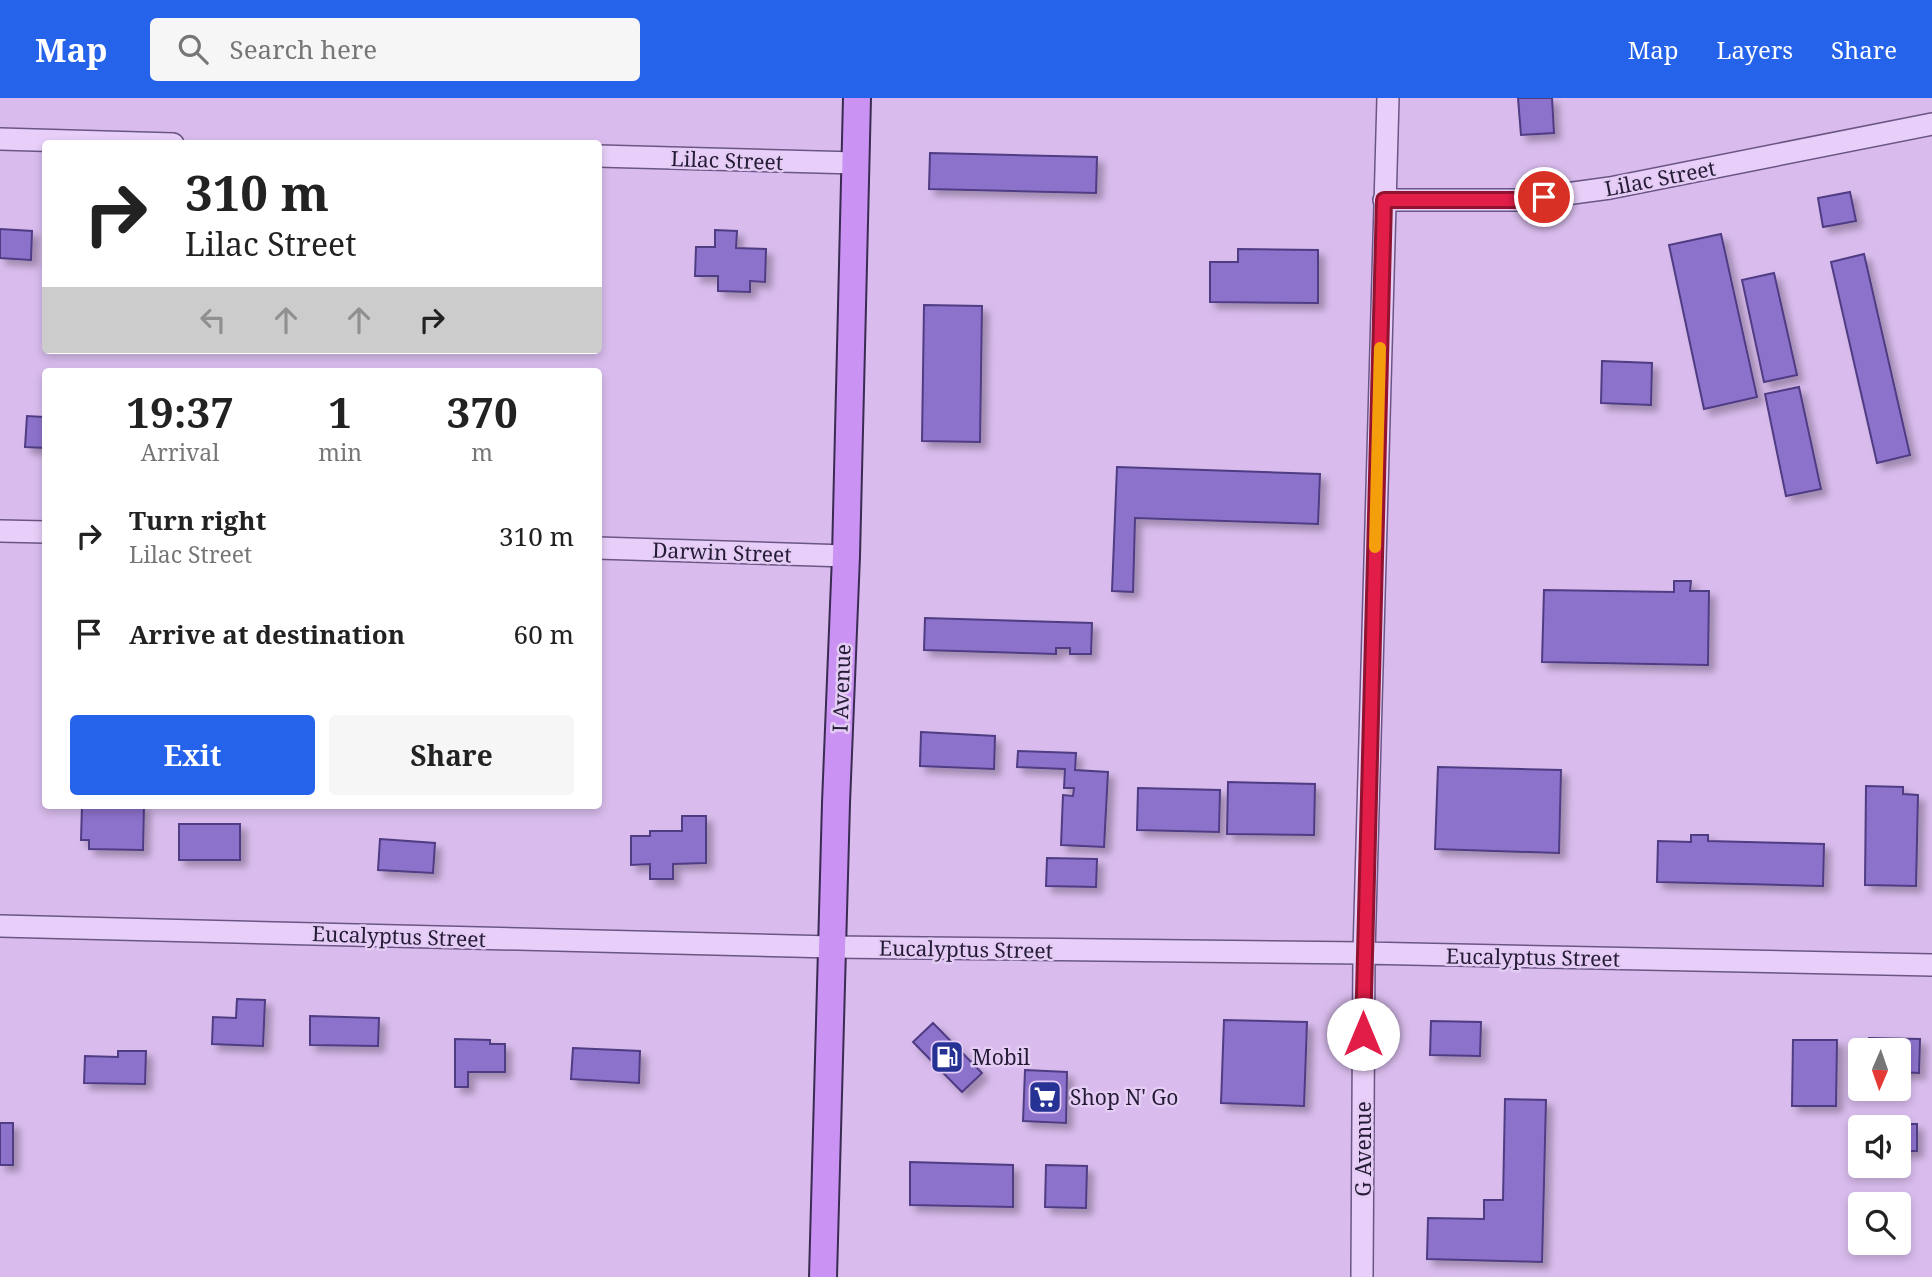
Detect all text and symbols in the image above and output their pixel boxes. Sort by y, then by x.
search box [150,18,640,81]
text: Map [35,27,108,72]
icon: search [174,30,212,68]
text: Search here [230,31,377,67]
text: Map [1628,33,1679,66]
text: Layers [1717,33,1793,66]
text: Share [1831,33,1897,66]
street label: Lilac Street [670,144,784,176]
street label: Lilac Street [1602,154,1718,202]
text: 310 m [185,159,329,225]
pin [1514,167,1574,227]
icon: right [70,168,161,259]
icon: arrive [1525,178,1563,216]
text: Lilac Street [185,222,356,265]
icon: left [194,301,232,339]
icon: ahead [267,301,305,339]
icon: ahead [340,301,378,339]
icon: right [413,301,451,339]
text: 19:37 [126,383,234,440]
text: 1 [328,383,352,440]
text: 370 [446,383,518,440]
text: Arrival [141,436,219,468]
text: min [318,436,362,468]
text: m [471,436,493,468]
text: Turn right [129,502,266,538]
icon: right [70,517,108,555]
text: 310 m [499,518,574,554]
street label: Darwin Street [652,536,792,568]
text: Lilac Street [129,538,252,570]
icon: arrive [70,615,108,653]
text: Arrive at destination [129,616,405,652]
text: 60 m [514,616,574,652]
street label: I Avenue [825,643,857,733]
button: Exit [70,715,315,795]
button: Share [329,715,574,795]
street label: Eucalyptus Street [312,919,486,953]
street label: Eucalyptus Street [879,933,1053,965]
street label: Eucalyptus Street [1446,941,1620,973]
position arrow [1326,997,1400,1071]
fuel station icon: Mobil [928,1038,966,1076]
north arrow [1848,1038,1911,1101]
map controls [1848,1038,1911,1255]
place label: Mobil [972,1043,1030,1071]
supermarket icon: Shop N' Go [1026,1078,1064,1116]
place label: Shop N' Go [1070,1083,1178,1111]
street label: G Avenue [1349,1101,1377,1197]
button: sound [1848,1115,1911,1178]
button: search [1848,1192,1911,1255]

